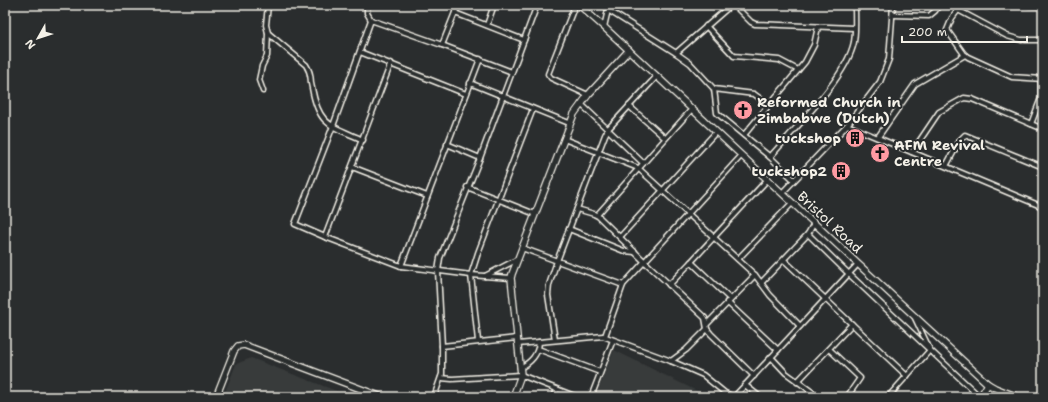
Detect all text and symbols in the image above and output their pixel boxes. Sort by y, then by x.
north arrow [18,18,58,58]
scale bar [902,18,1027,44]
text: 200 m [908,24,947,40]
text: N [22,36,39,52]
place label: Reformed Church in Zimbabwe (Dutch) [757,93,901,127]
church icon: Reformed Church in Zimbabwe (Dutch) [732,99,754,121]
building icon: tuckshop [844,127,866,149]
place label: tuckshop [775,129,841,147]
place label: AFM Revival Centre [894,136,985,170]
church icon: AFM Revival Centre [869,142,891,164]
building icon: tuckshop2 [830,160,852,182]
place label: tuckshop2 [752,162,827,180]
street label: Bristol Road [794,187,867,257]

